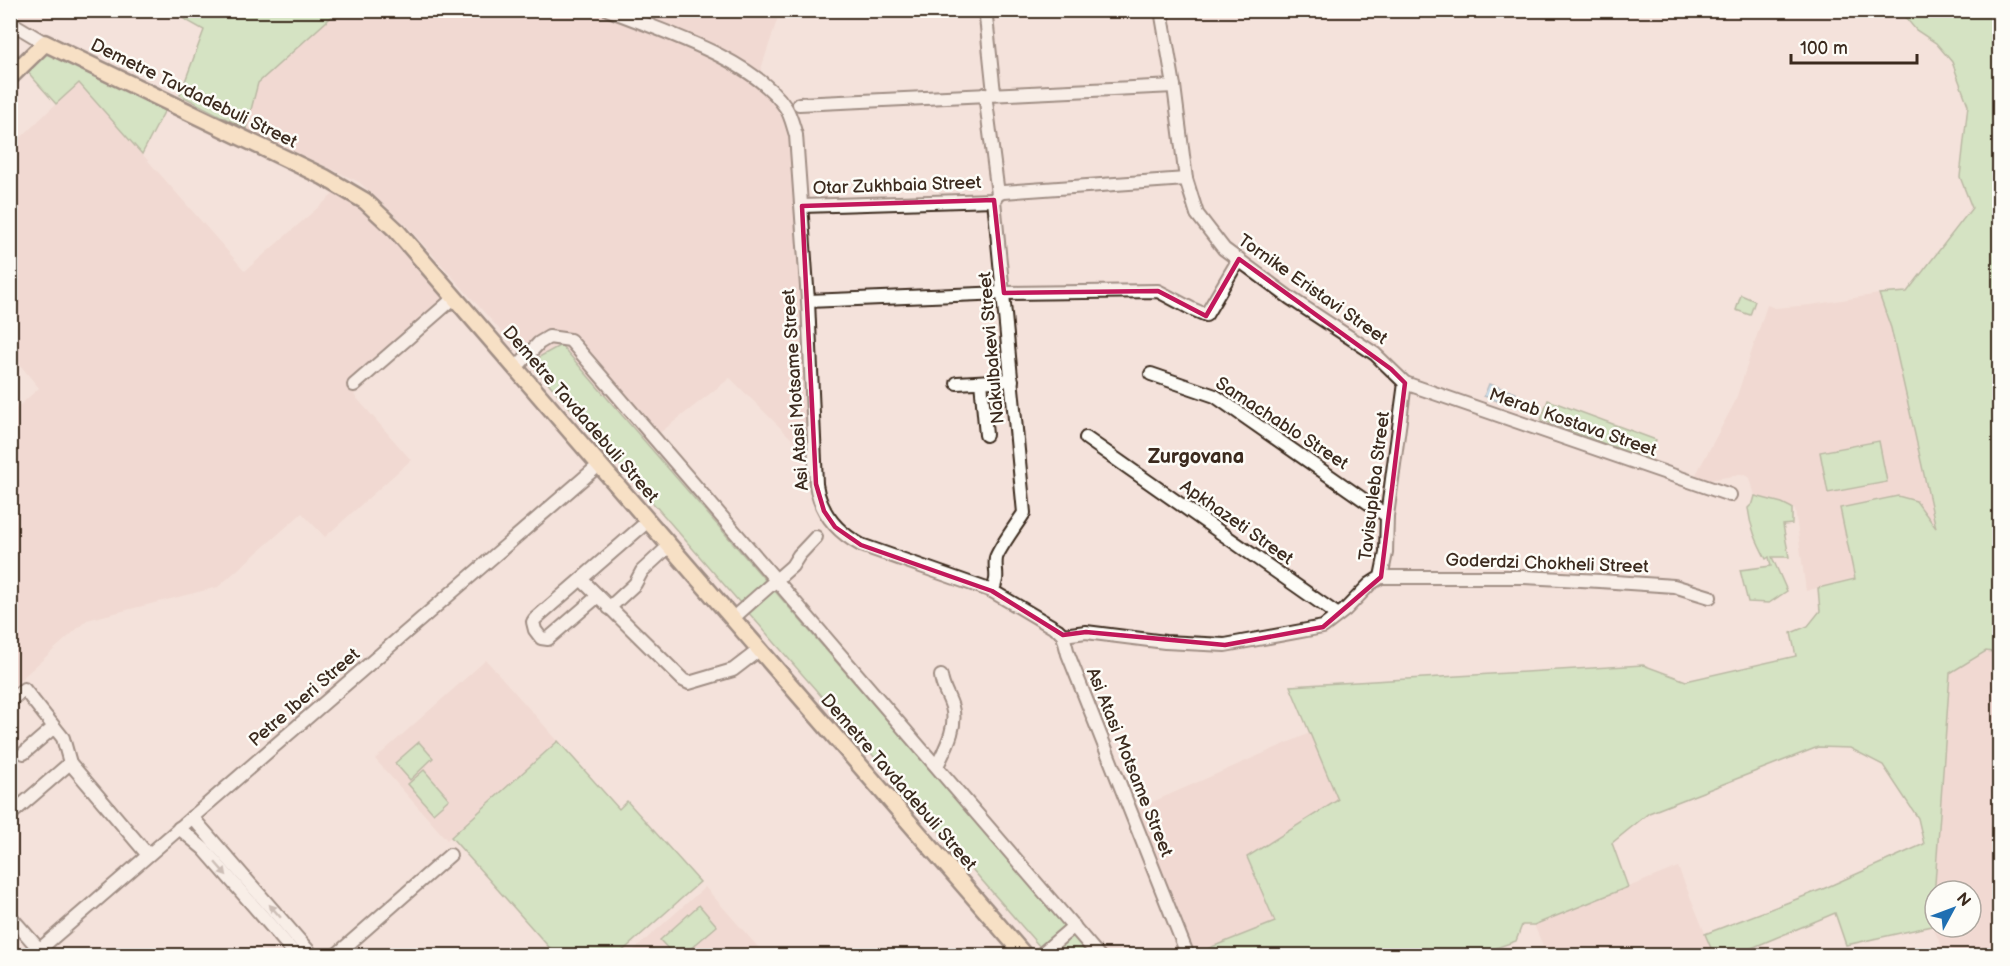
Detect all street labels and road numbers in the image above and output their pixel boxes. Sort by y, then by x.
street label: Demetre Tavdadebuli Street [87,34,301,153]
street label: Otar Zukhbaia Street [812,172,982,199]
street label: Tornike Eristavi Street [1234,230,1392,349]
street label: Nakulbakevi Street [974,271,1009,425]
street label: Asi Atasi Motsame Street [778,288,813,491]
street label: Demetre Tavdadebuli Street [498,322,663,507]
street label: Samachablo Street [1211,373,1352,474]
street label: Merab Kostava Street [1486,384,1660,461]
street label: Tavisupleba Street [1355,410,1394,562]
street label: Apkhazeti Street [1176,476,1298,569]
street label: Goderdzi Chokheli Street [1445,549,1649,578]
street label: Petre Iberi Street [245,643,364,751]
street label: Asi Atasi Motsame Street [1082,665,1177,860]
street label: Demetre Tavdadebuli Street [816,690,981,875]

